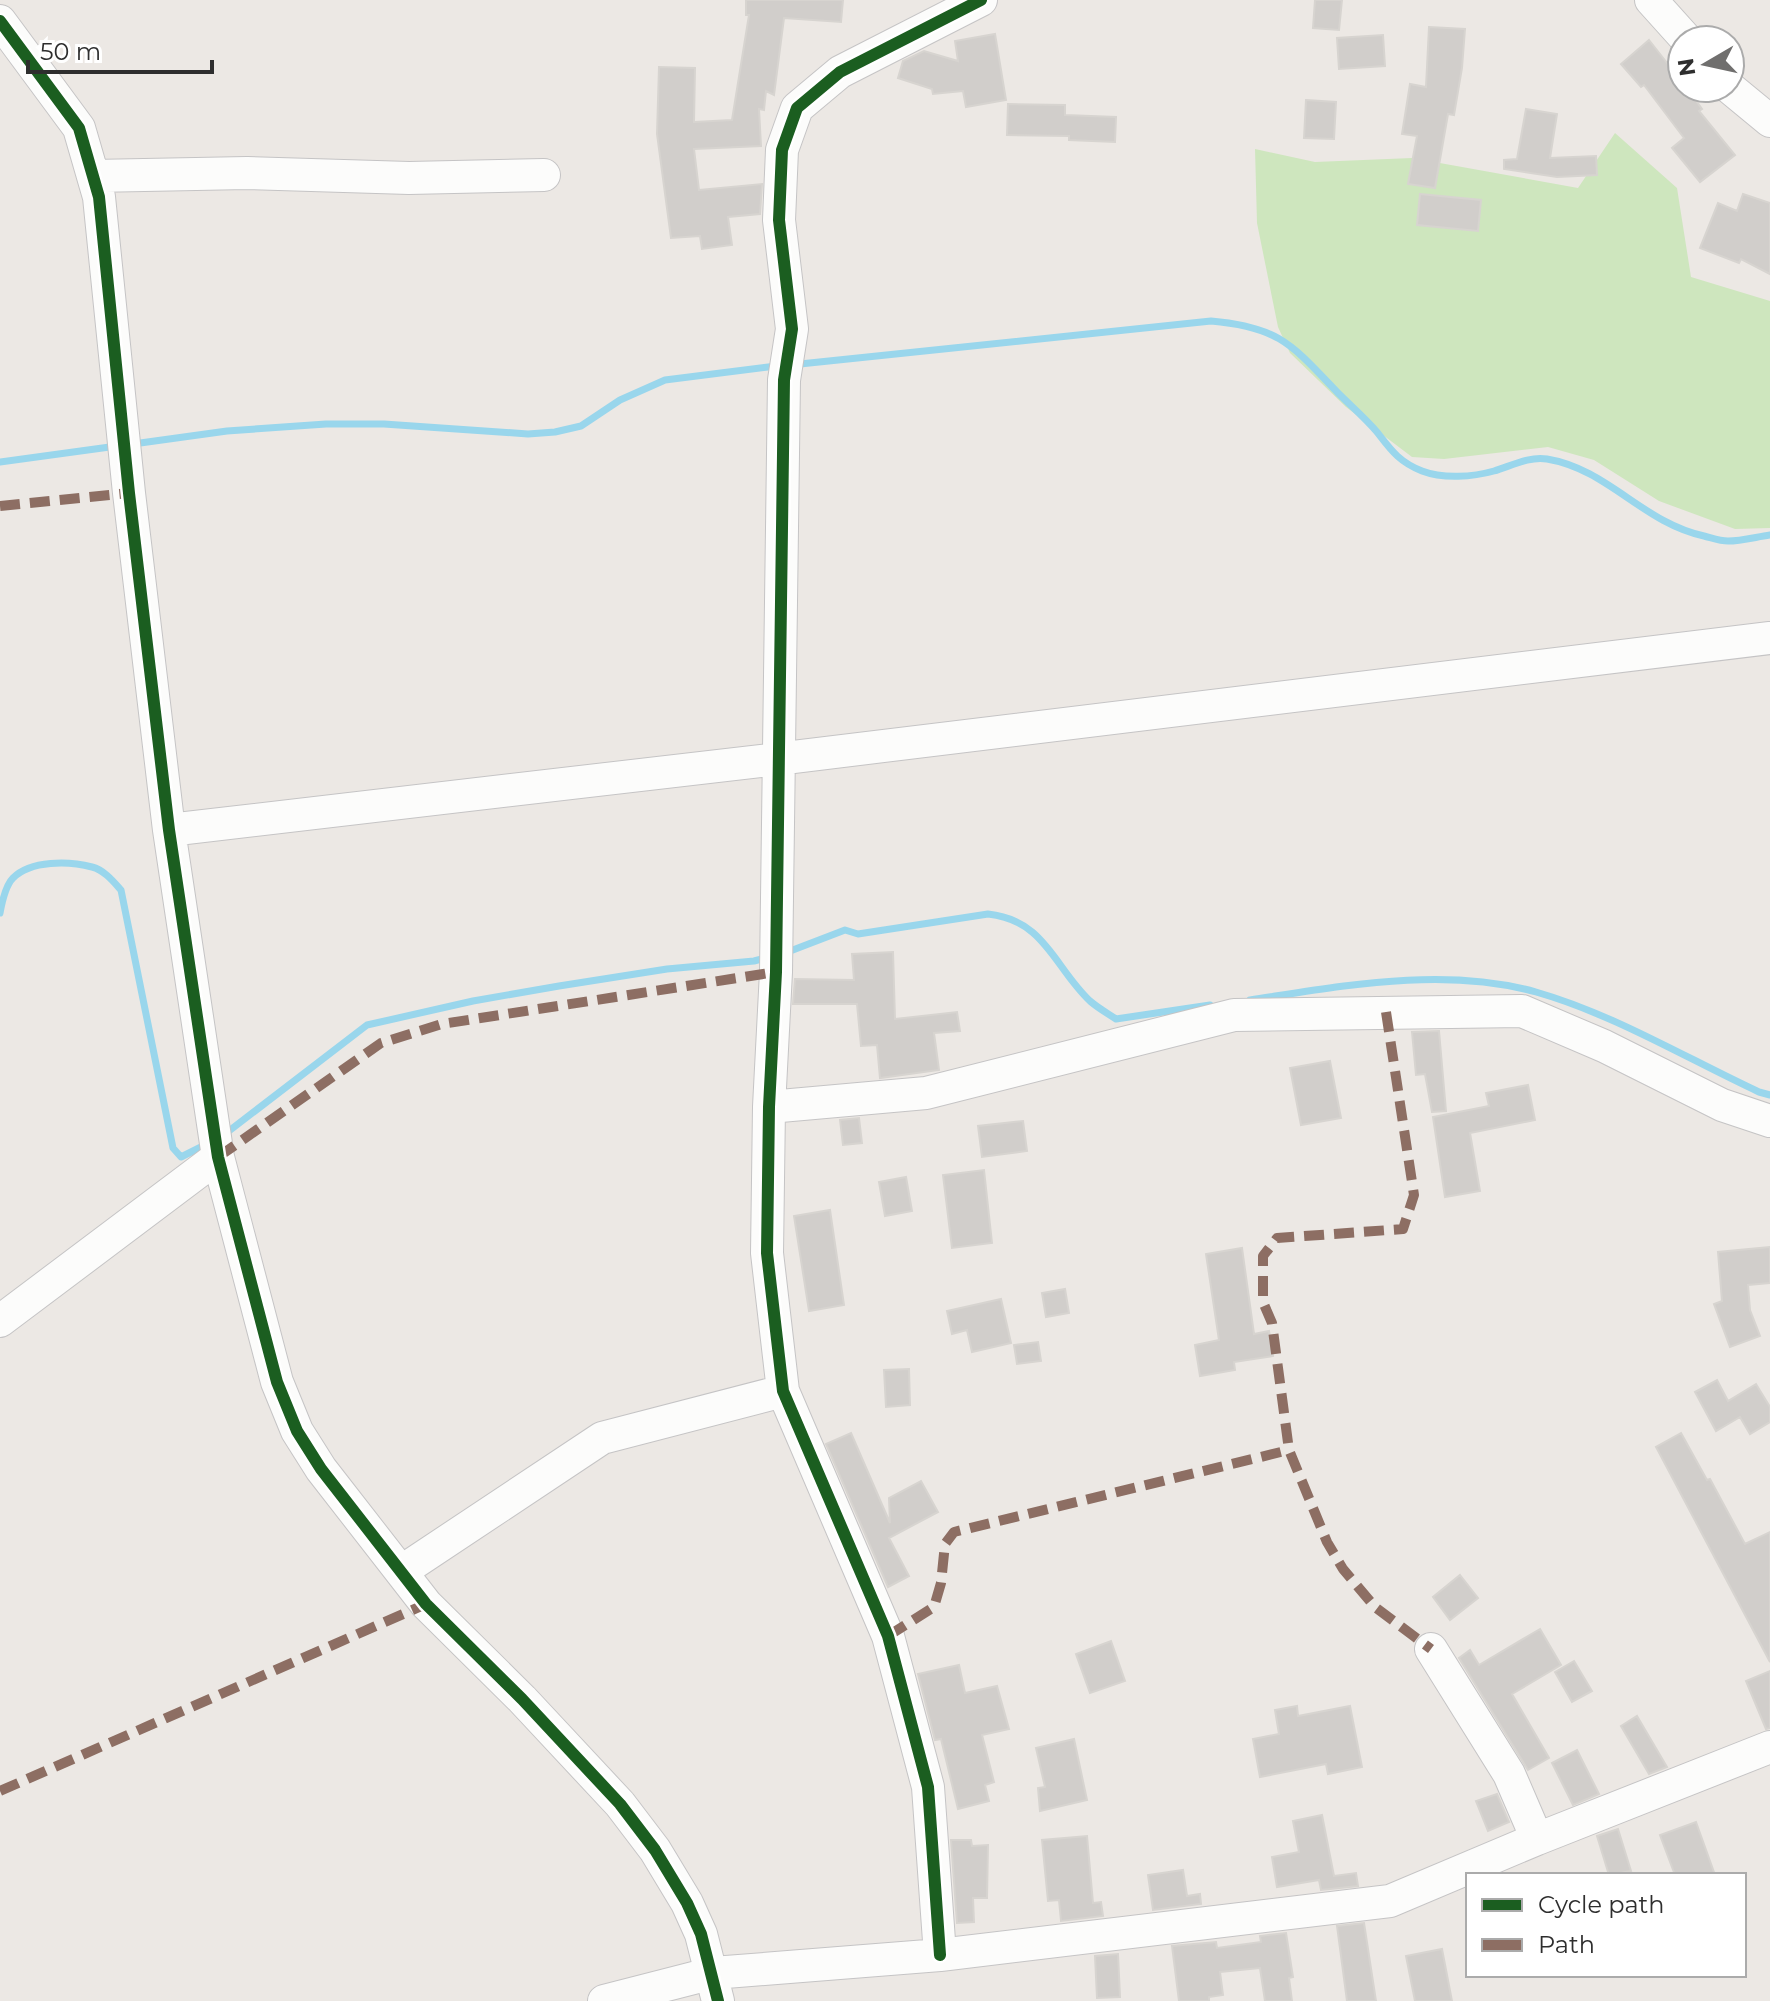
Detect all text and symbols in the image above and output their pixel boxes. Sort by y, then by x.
scale bar [28,24,212,74]
north arrow [1666,24,1746,104]
text: 50 m [40,37,101,66]
text: N [1672,56,1701,78]
legend [1466,1873,1746,1977]
text: Cycle path [1538,1890,1665,1919]
text: Path [1538,1930,1595,1959]

